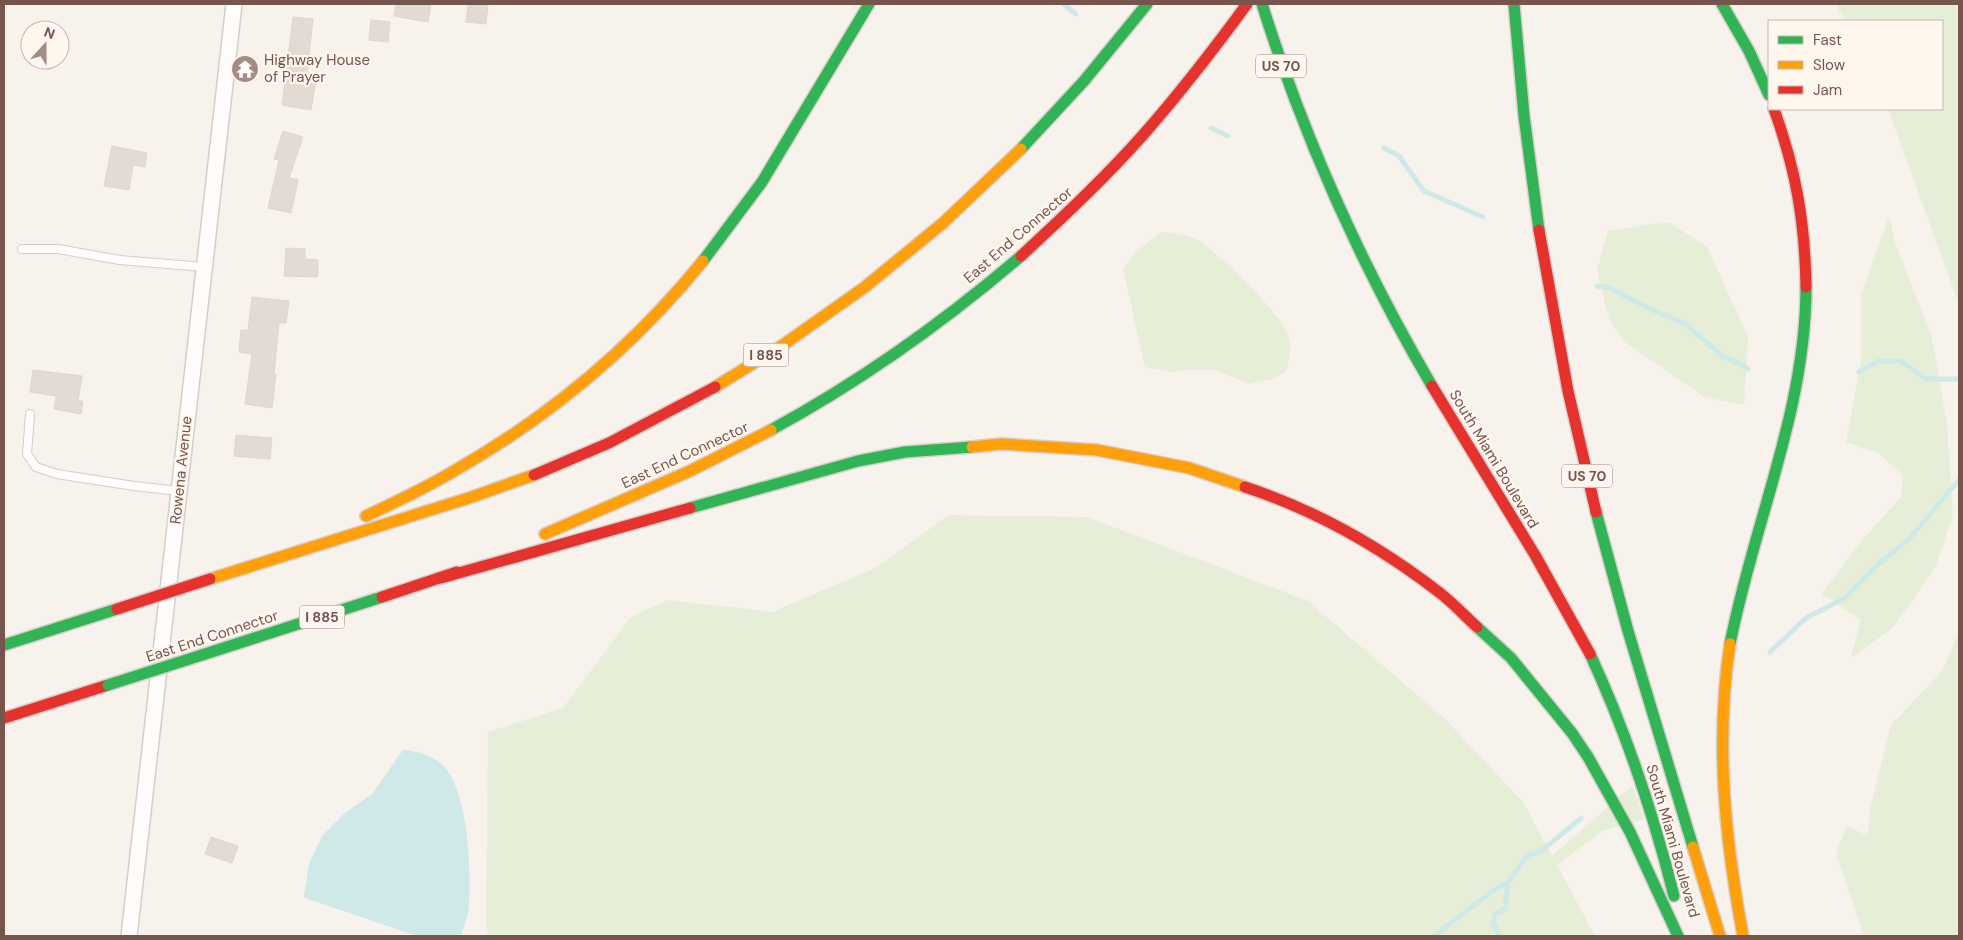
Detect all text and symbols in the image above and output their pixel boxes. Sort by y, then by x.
north arrow [20,20,70,70]
legend [1768,20,1943,110]
text: N [42,23,58,43]
text: Fast [1813,30,1842,50]
place label: Highway House of Prayer [264,50,370,87]
temple icon: Highway House of Prayer [230,54,260,84]
road number: US 70 [1256,54,1306,78]
text: Slow [1813,55,1846,75]
text: Jam [1813,80,1842,100]
street label: East End Connector [959,182,1077,288]
road number: I 885 [744,344,788,366]
street label: South Miami Boulevard [1445,386,1543,532]
street label: Rowena Avenue [165,415,197,525]
street label: East End Connector [618,417,752,493]
road number: US 70 [1562,464,1612,488]
street label: East End Connector [143,605,281,667]
road number: I 885 [300,606,344,628]
street label: South Miami Boulevard [1642,762,1704,920]

